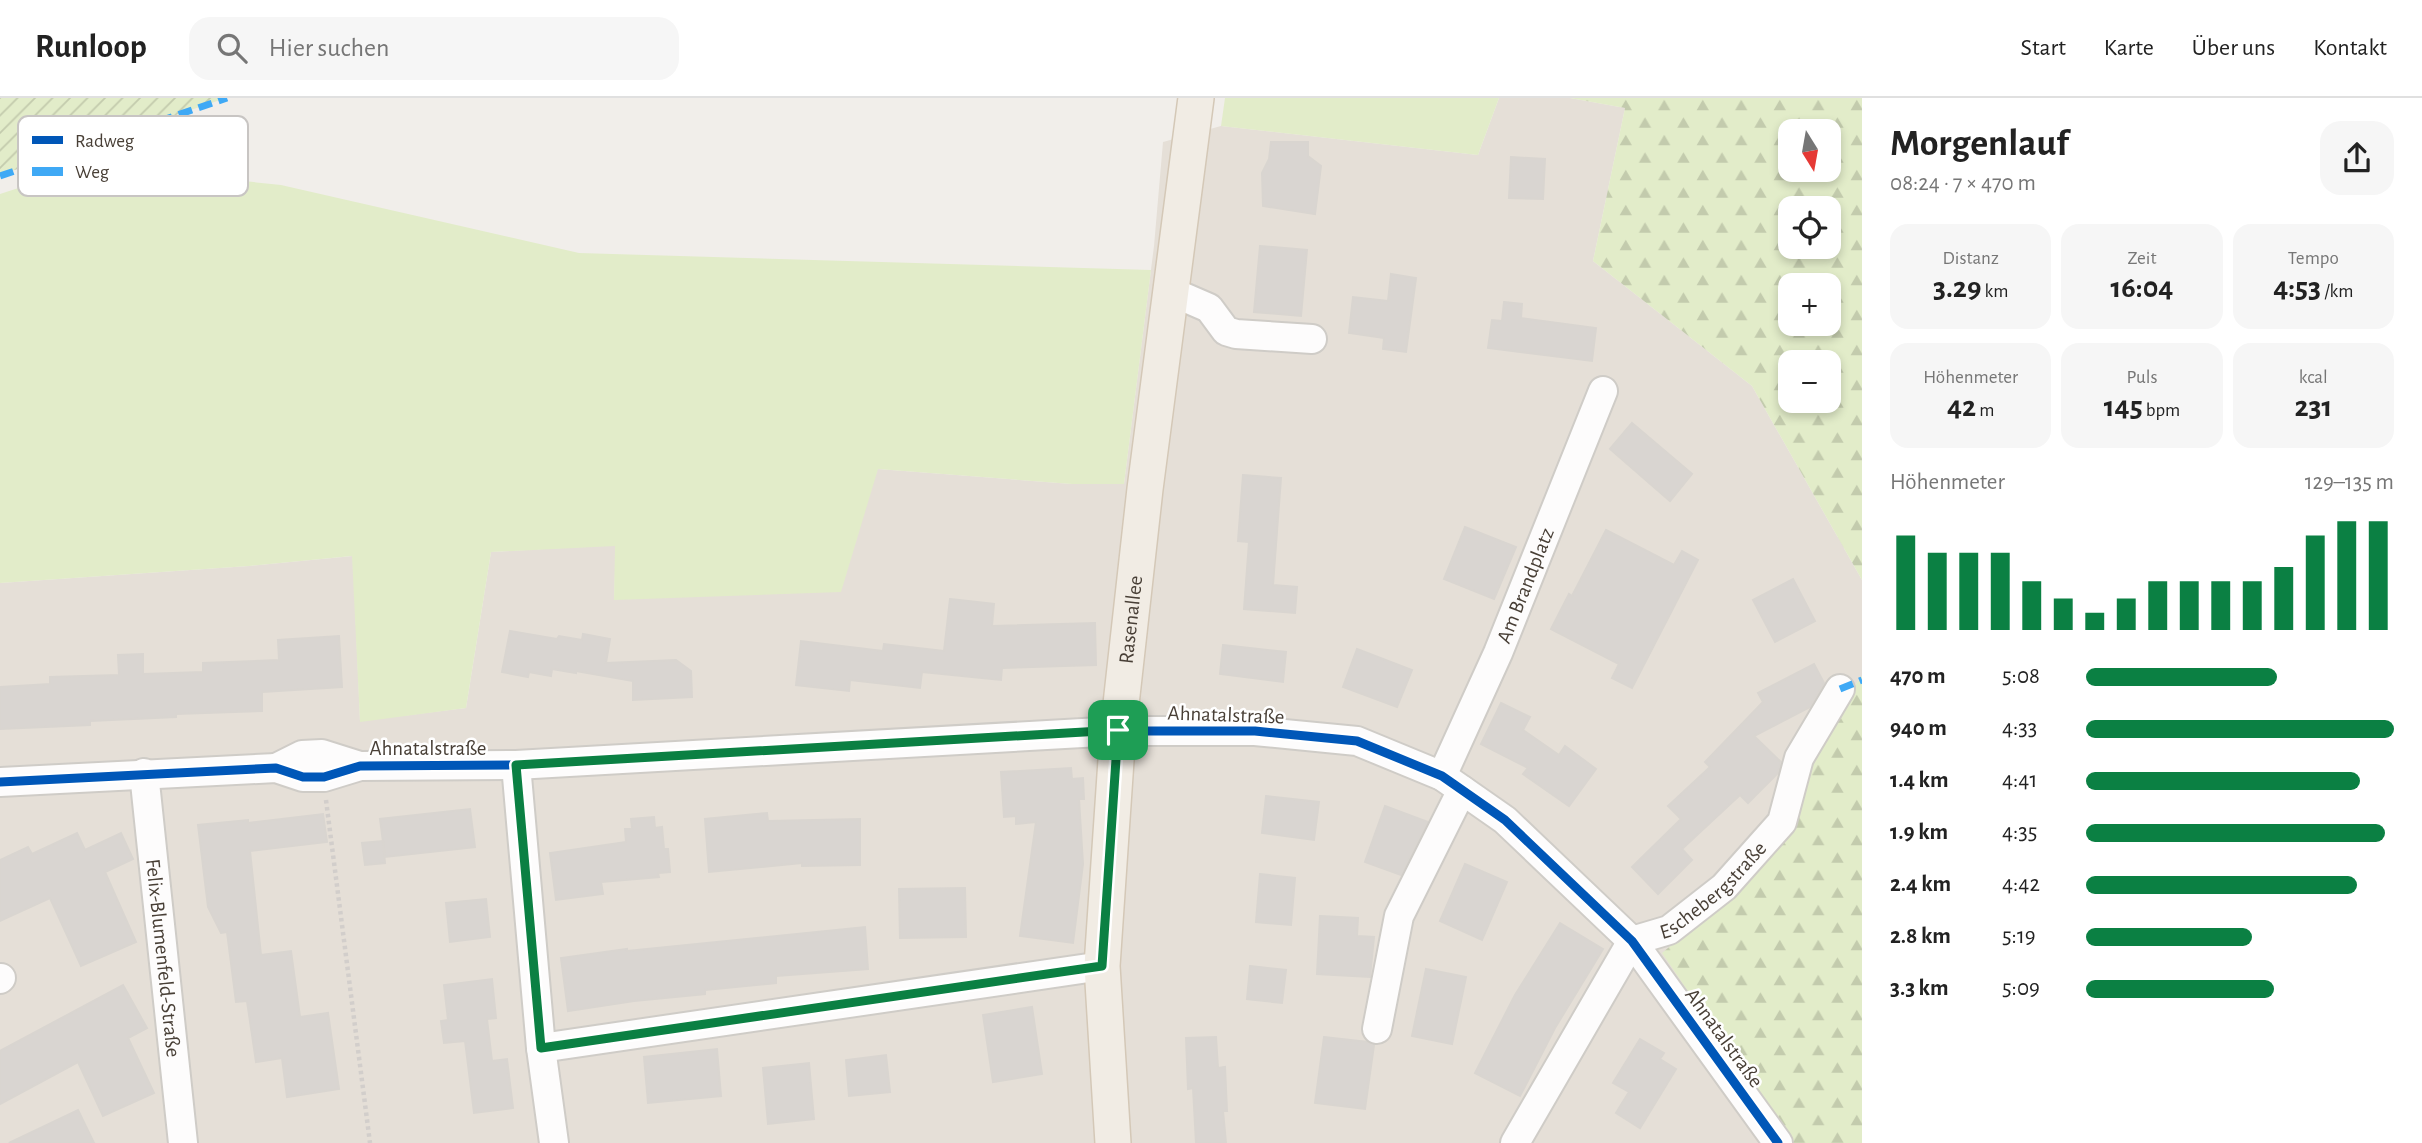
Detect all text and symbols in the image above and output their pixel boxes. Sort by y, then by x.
search box [189,17,679,80]
icon: search [213,29,251,67]
text: Runloop [35,31,147,64]
text: Hier suchen [269,35,389,61]
text: Start [2021,36,2066,60]
text: Karte [2104,36,2154,60]
text: Über uns [2192,36,2275,60]
text: Kontakt [2313,36,2387,60]
legend [18,116,248,196]
north arrow [1778,119,1841,182]
map controls [1778,119,1841,413]
button: share [2320,121,2394,195]
text: Morgenlauf [1890,125,2068,163]
text: Radweg [75,132,135,151]
text: Weg [75,163,110,182]
text: 08:24 · 7 × 470 m [1890,172,2036,195]
button: locate [1778,196,1841,259]
text: Distanz [1943,249,1999,268]
text: Zeit [2128,249,2156,268]
text: Tempo [2288,249,2339,268]
button: + [1778,273,1841,336]
text: 3.29 [1933,273,1981,303]
text: 16:04 [2111,273,2173,303]
text: 4:53 [2273,273,2321,303]
text: km [1981,282,2008,301]
text: /km [2321,282,2353,301]
button: − [1778,350,1841,413]
text: Höhenmeter [1923,368,2018,387]
text: Puls [2126,368,2158,387]
text: kcal [2299,368,2328,387]
text: 42 [1947,392,1976,422]
text: 145 [2104,392,2143,422]
text: 231 [2294,392,2332,422]
text: m [1976,401,1994,420]
text: bpm [2143,401,2180,420]
text: Höhenmeter [1890,471,2005,494]
text: 129–135 m [2305,471,2394,494]
street label: Am Brandplatz [1493,525,1558,646]
street label: Rasenallee [1115,574,1146,665]
text: 470 m [1890,665,1946,688]
text: 5:08 [2002,665,2040,688]
pin [1088,700,1148,760]
street label: Ahnatalstraße [1167,702,1285,728]
icon: arrive [1099,711,1137,749]
text: 940 m [1890,717,1947,740]
text: 4:33 [2002,717,2037,740]
street label: Ahnatalstraße [369,738,487,759]
text: 1.4 km [1890,769,1949,792]
text: 4:41 [2002,769,2037,792]
text: 1.9 km [1890,821,1948,844]
text: 4:35 [2002,821,2037,844]
street label: Eschebergstraße [1657,837,1770,943]
street label: Felix-Blumenfeld-Straße [143,858,184,1058]
text: 2.4 km [1890,873,1951,896]
text: 4:42 [2002,873,2040,896]
text: 2.8 km [1890,925,1951,948]
text: 5:19 [2002,925,2036,948]
text: 3.3 km [1890,977,1949,1000]
text: 5:09 [2002,977,2040,1000]
street label: Ahnatalstraße [1681,984,1767,1092]

